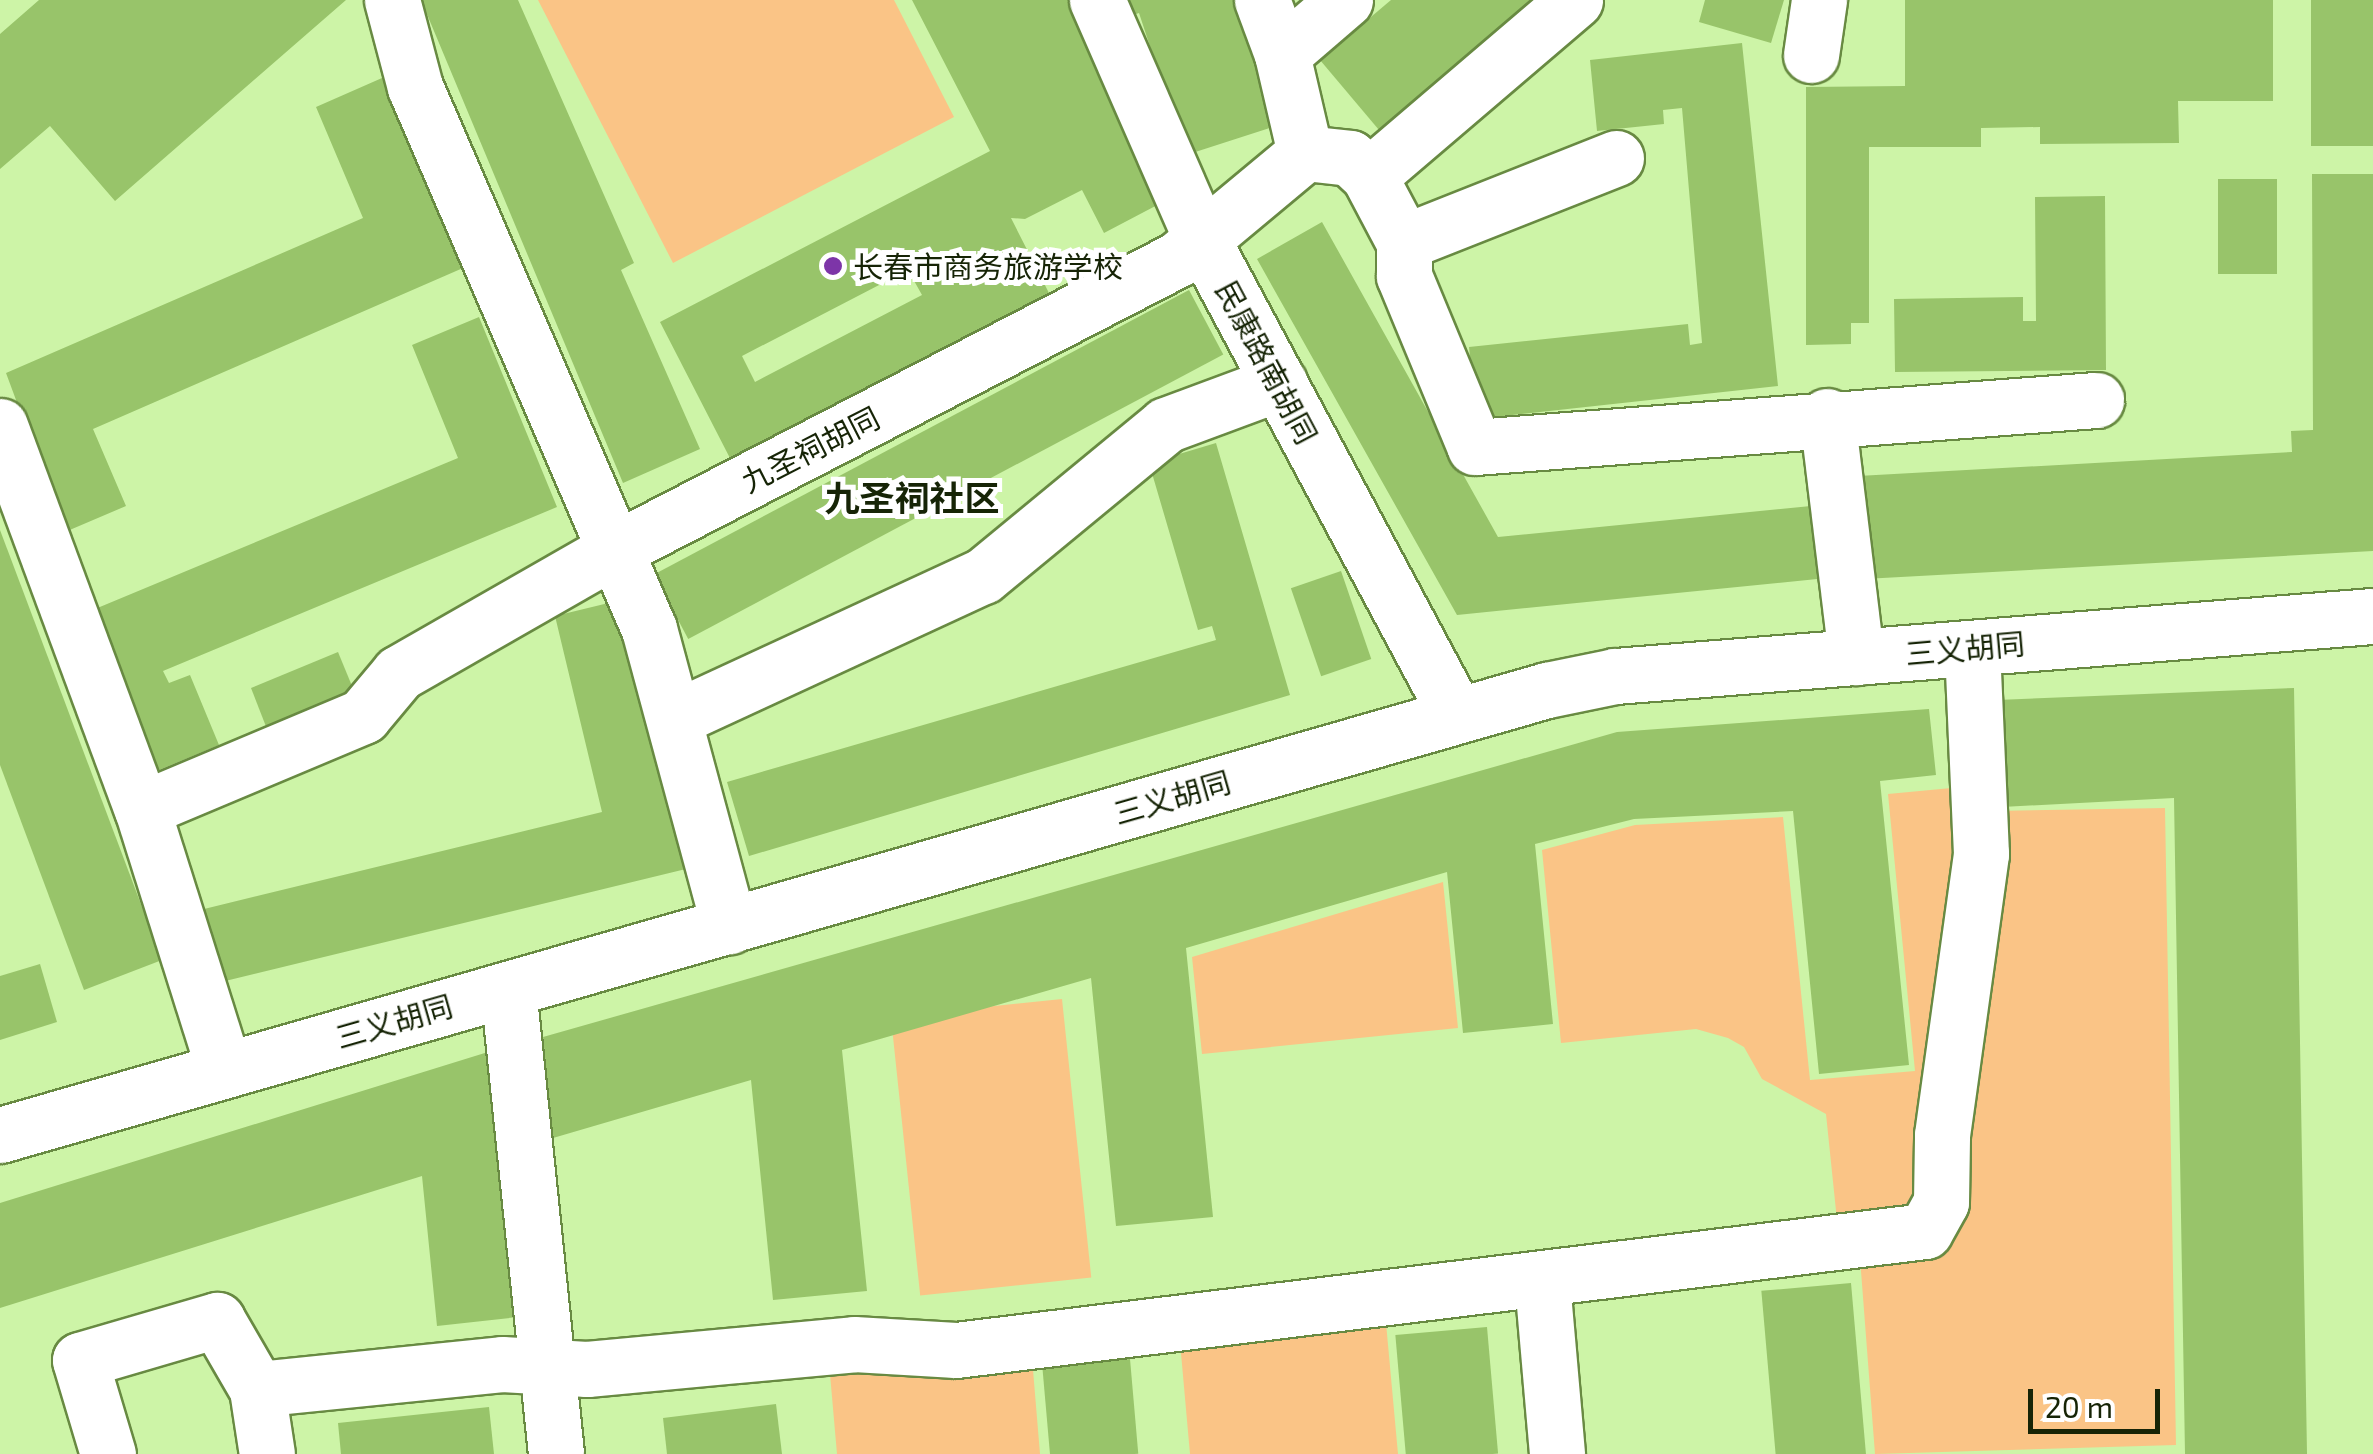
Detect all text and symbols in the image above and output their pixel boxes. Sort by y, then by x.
place label: 长春市商务旅游学校 [853,248,1123,284]
marker: 长春市商务旅游学校 [822,255,844,277]
street label: 民康路南胡同 [1209,274,1325,450]
street label: 九圣祠胡同 [735,399,885,499]
district label: 九圣祠社区 [825,476,999,518]
street label: 三义胡同 [1904,625,2026,671]
street label: 三义胡同 [1109,763,1235,831]
street label: 三义胡同 [331,987,457,1055]
scale bar [2033,1369,2166,1431]
text: 20 m [2045,1388,2113,1424]

